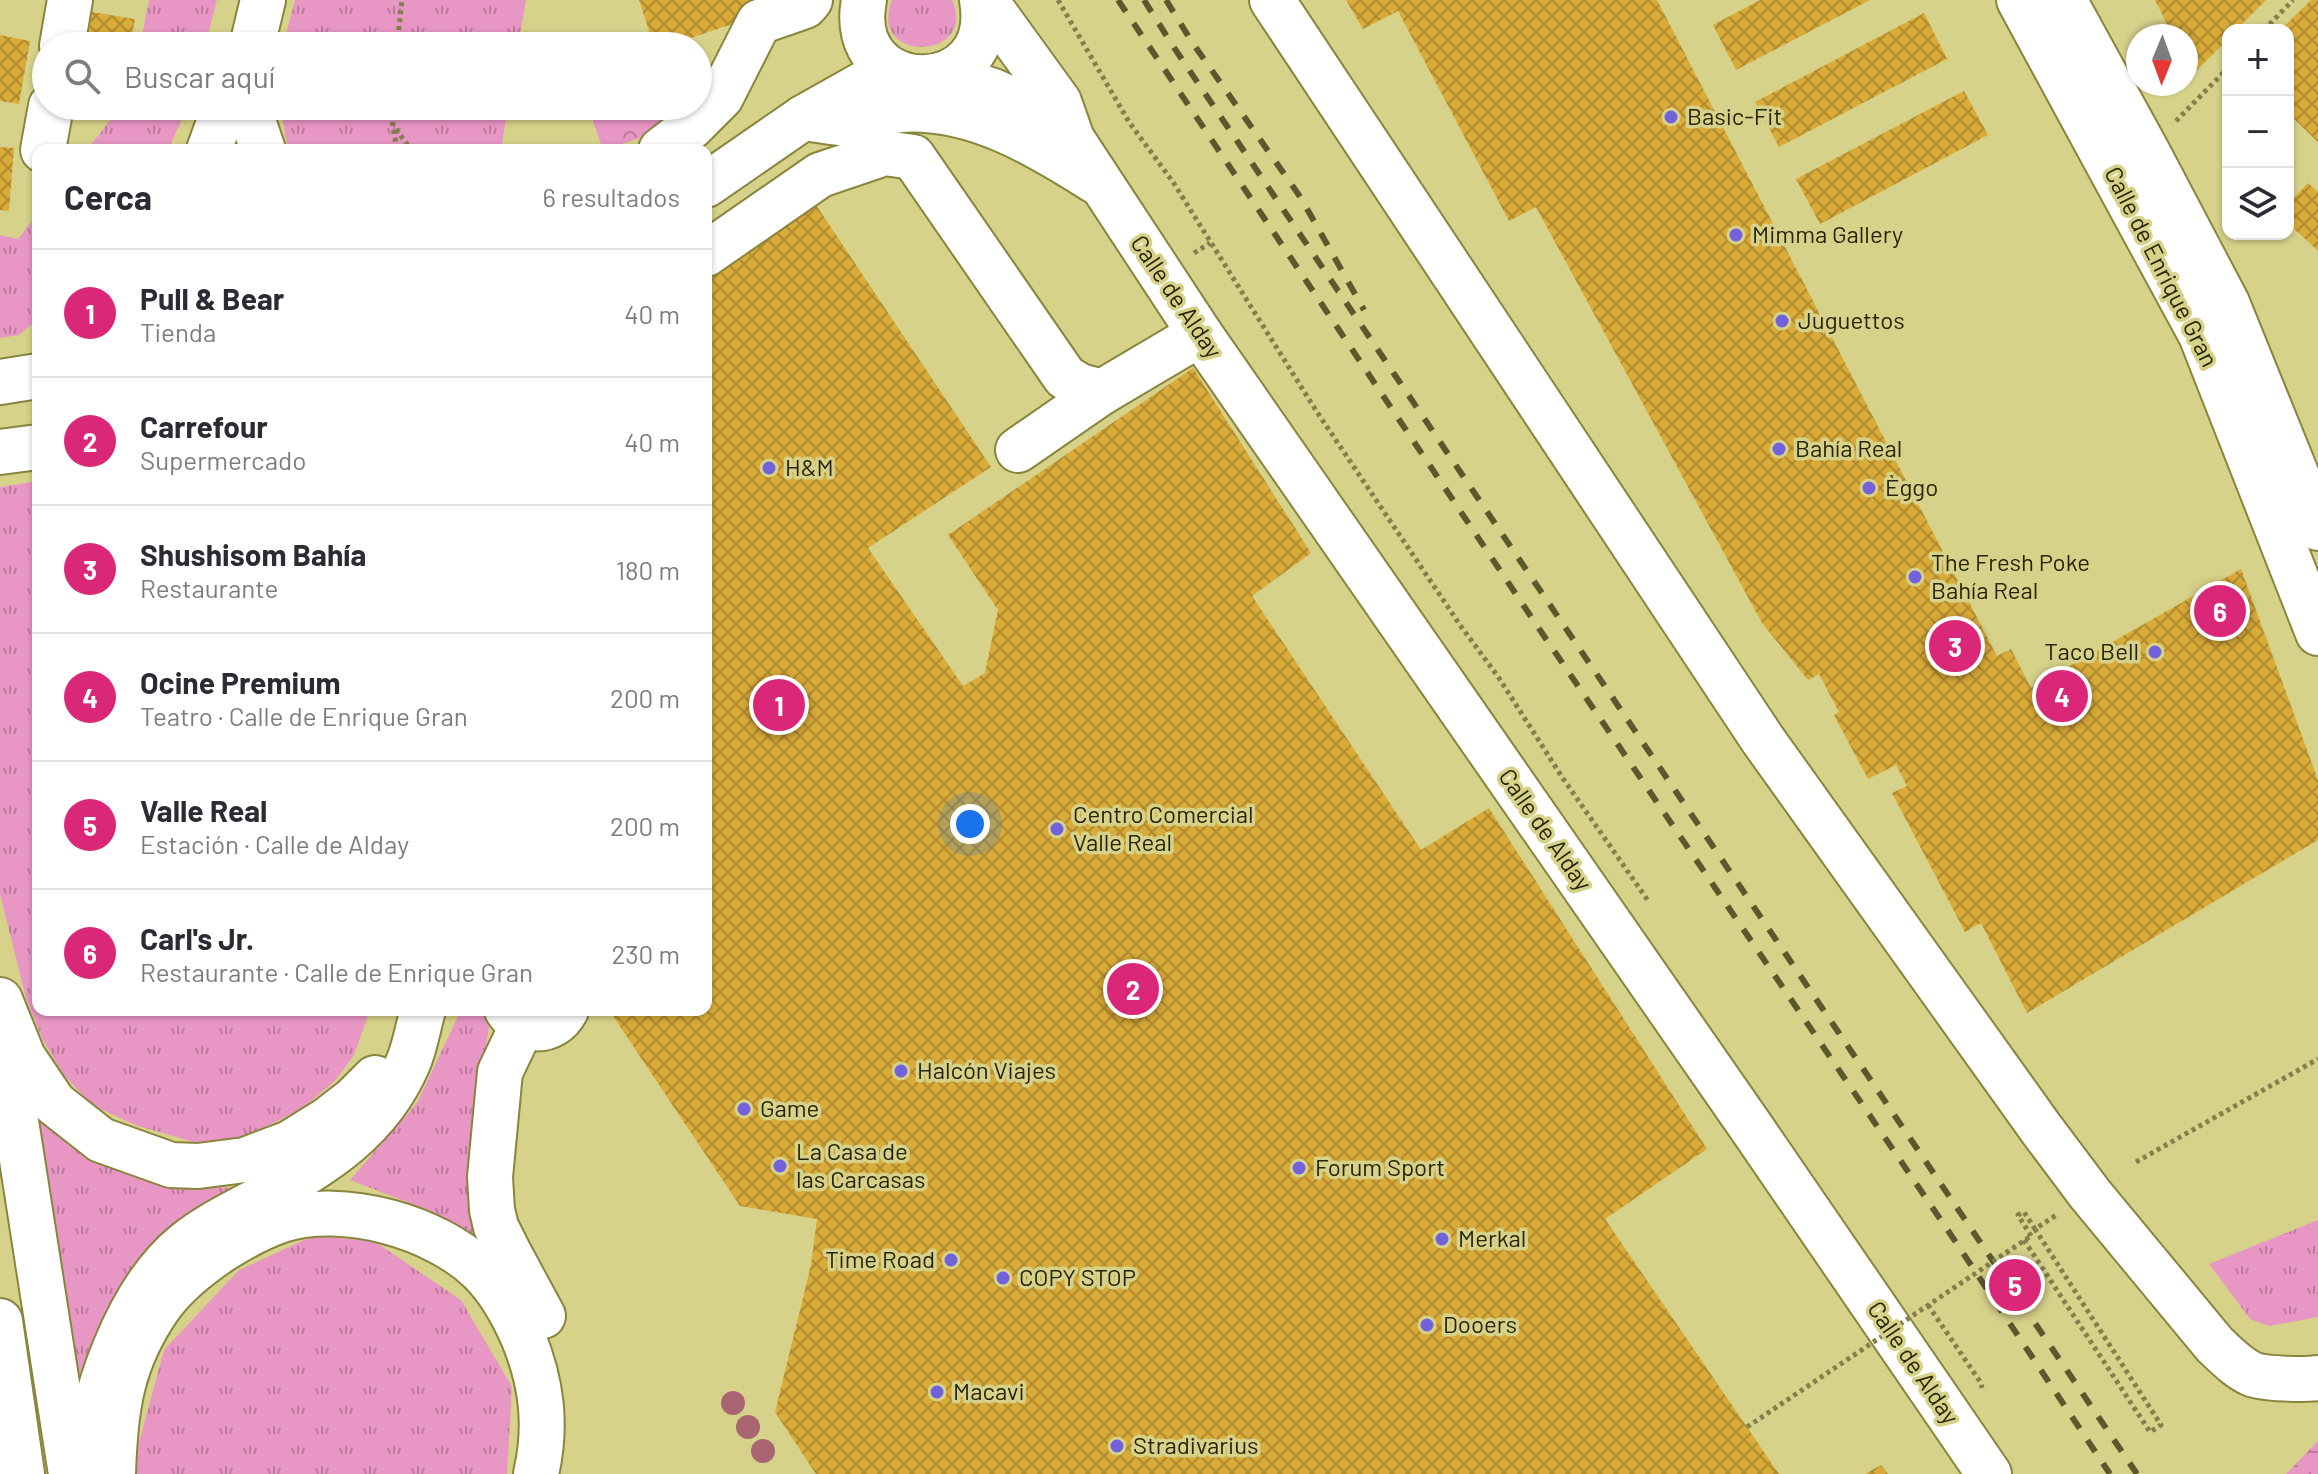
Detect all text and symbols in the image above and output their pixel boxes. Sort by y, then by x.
north arrow [2126,24,2198,96]
map controls [2222,24,2294,240]
button: + [2222,24,2294,96]
search box [32,32,712,120]
icon: search [60,54,104,98]
text: Buscar aquí [124,58,275,94]
button: − [2222,96,2294,168]
place label: Basic-Fit [1687,101,1782,130]
marker: Basic-Fit [1662,108,1680,126]
street label: Calle de Enrique Gran [2099,161,2225,371]
button: layers [2222,168,2294,240]
text: Cerca [64,176,152,217]
text: 6 resultados [542,181,680,212]
place label: Mimma Gallery [1752,219,1903,248]
marker: Mimma Gallery [1727,226,1745,244]
street label: Calle de Alday [1125,229,1229,363]
text: Pull & Bear [140,280,284,316]
text: 1 [85,298,95,329]
text: 40 m [624,298,680,329]
place label: Juguettos [1798,305,1905,334]
marker: Juguettos [1773,312,1791,330]
text: Tienda [140,316,216,347]
text: Carrefour [140,408,268,444]
text: 2 [83,426,97,457]
text: 40 m [624,426,680,457]
place label: Bahía Real [1795,433,1902,462]
marker: Bahía Real [1770,440,1788,458]
text: Supermercado [140,444,306,475]
place label: H&M [785,452,834,481]
marker: H&M [760,459,778,477]
place label: Èggo [1885,472,1938,501]
marker: Èggo [1860,479,1878,497]
text: Shushisom Bahía [140,536,366,572]
place label: The Fresh Poke Bahía Real [1931,547,2090,604]
text: 3 [83,554,97,585]
text: 180 m [616,554,680,585]
marker: The Fresh Poke Bahía Real [1906,568,1924,586]
text: Restaurante [140,572,278,603]
pin: 6 [2194,581,2246,641]
pin: 3 [1929,616,1981,676]
place label: Taco Bell [2044,636,2139,665]
marker: Taco Bell [2146,643,2164,661]
text: Ocine Premium [140,664,341,700]
pin: 4 [2036,666,2088,726]
pin: 1 [753,675,805,735]
text: 4 [82,682,98,713]
text: 200 m [610,682,680,713]
text: Teatro · Calle de Enrique Gran [140,700,468,731]
street label: Calle de Alday [1494,763,1599,896]
text: Valle Real [140,792,267,828]
place label: Centro Comercial Valle Real [1073,799,1254,856]
your location [950,804,990,844]
text: 5 [83,810,97,841]
text: 200 m [610,810,680,841]
marker: Centro Comercial Valle Real [1048,820,1066,838]
text: Estación · Calle de Alday [140,828,409,859]
text: Carl's Jr. [140,920,254,956]
text: 6 [83,938,97,969]
text: 230 m [611,938,680,969]
text: Restaurante · Calle de Enrique Gran [140,956,533,987]
pin: 2 [1107,959,1159,1019]
place label: Halcón Viajes [917,1055,1056,1084]
marker: Halcón Viajes [892,1062,910,1080]
place label: Game [760,1093,819,1122]
marker: Game [735,1100,753,1118]
place label: La Casa de las Carcasas [796,1136,926,1193]
place label: Forum Sport [1315,1152,1445,1181]
marker: La Casa de las Carcasas [771,1157,789,1175]
marker: Forum Sport [1290,1159,1308,1177]
place label: Merkal [1458,1223,1526,1252]
marker: Merkal [1433,1230,1451,1248]
place label: Time Road [825,1244,935,1273]
marker: Time Road [942,1251,960,1269]
pin: 5 [1989,1255,2041,1315]
place label: COPY STOP [1019,1262,1136,1291]
marker: COPY STOP [994,1269,1012,1287]
street label: Calle de Alday [1862,1295,1966,1429]
place label: Dooers [1443,1309,1517,1338]
marker: Dooers [1418,1316,1436,1334]
place label: Macavi [953,1376,1025,1405]
marker: Macavi [928,1383,946,1401]
place label: Stradivarius [1133,1430,1259,1459]
marker: Stradivarius [1108,1437,1126,1455]

